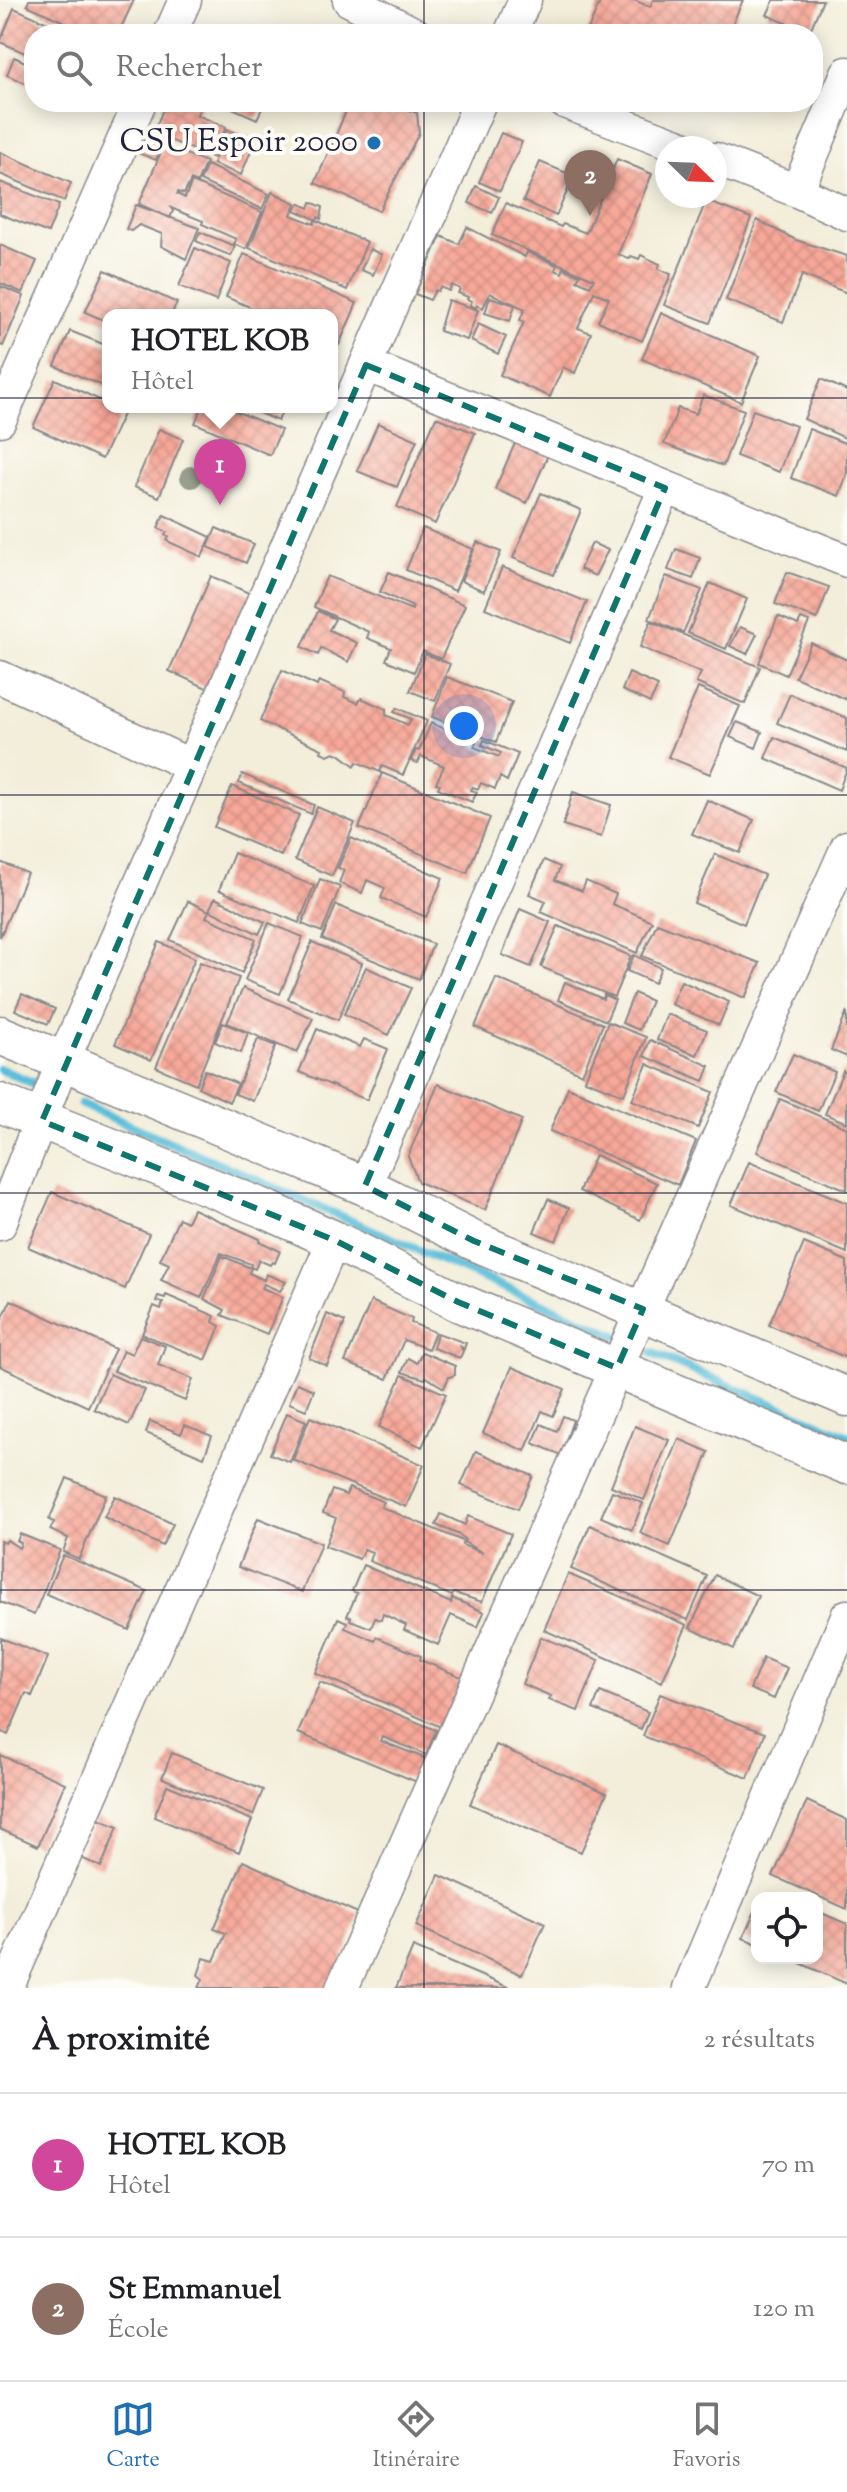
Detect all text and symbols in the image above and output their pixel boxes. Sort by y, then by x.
search box [24,24,823,112]
icon: search [52,46,96,90]
text: Rechercher [116,47,263,90]
place label: CSU Espoir 2000 [120,120,358,166]
marker: CSU Espoir 2000 [365,134,383,152]
north arrow [655,136,727,208]
pin: 2 [564,150,616,216]
popup [102,309,338,413]
text: HOTEL KOB [131,321,309,364]
text: Hôtel [131,364,194,401]
pin: 1 [194,439,246,505]
your location [444,706,484,746]
map controls [751,1892,823,1964]
button: locate [751,1892,823,1964]
text: À proximité [32,2016,210,2065]
text: 2 résultats [704,2022,815,2059]
text: HOTEL KOB [108,2125,286,2168]
text: 1 [54,2147,62,2184]
text: 70 m [762,2147,815,2184]
text: Hôtel [108,2168,171,2205]
text: St Emmanuel [108,2269,281,2312]
text: 2 [52,2291,64,2328]
text: 120 m [753,2291,815,2328]
text: École [108,2312,169,2349]
tab: Carte [106,2397,160,2477]
tab: Itinéraire [373,2397,460,2477]
tab: Favoris [673,2397,740,2477]

